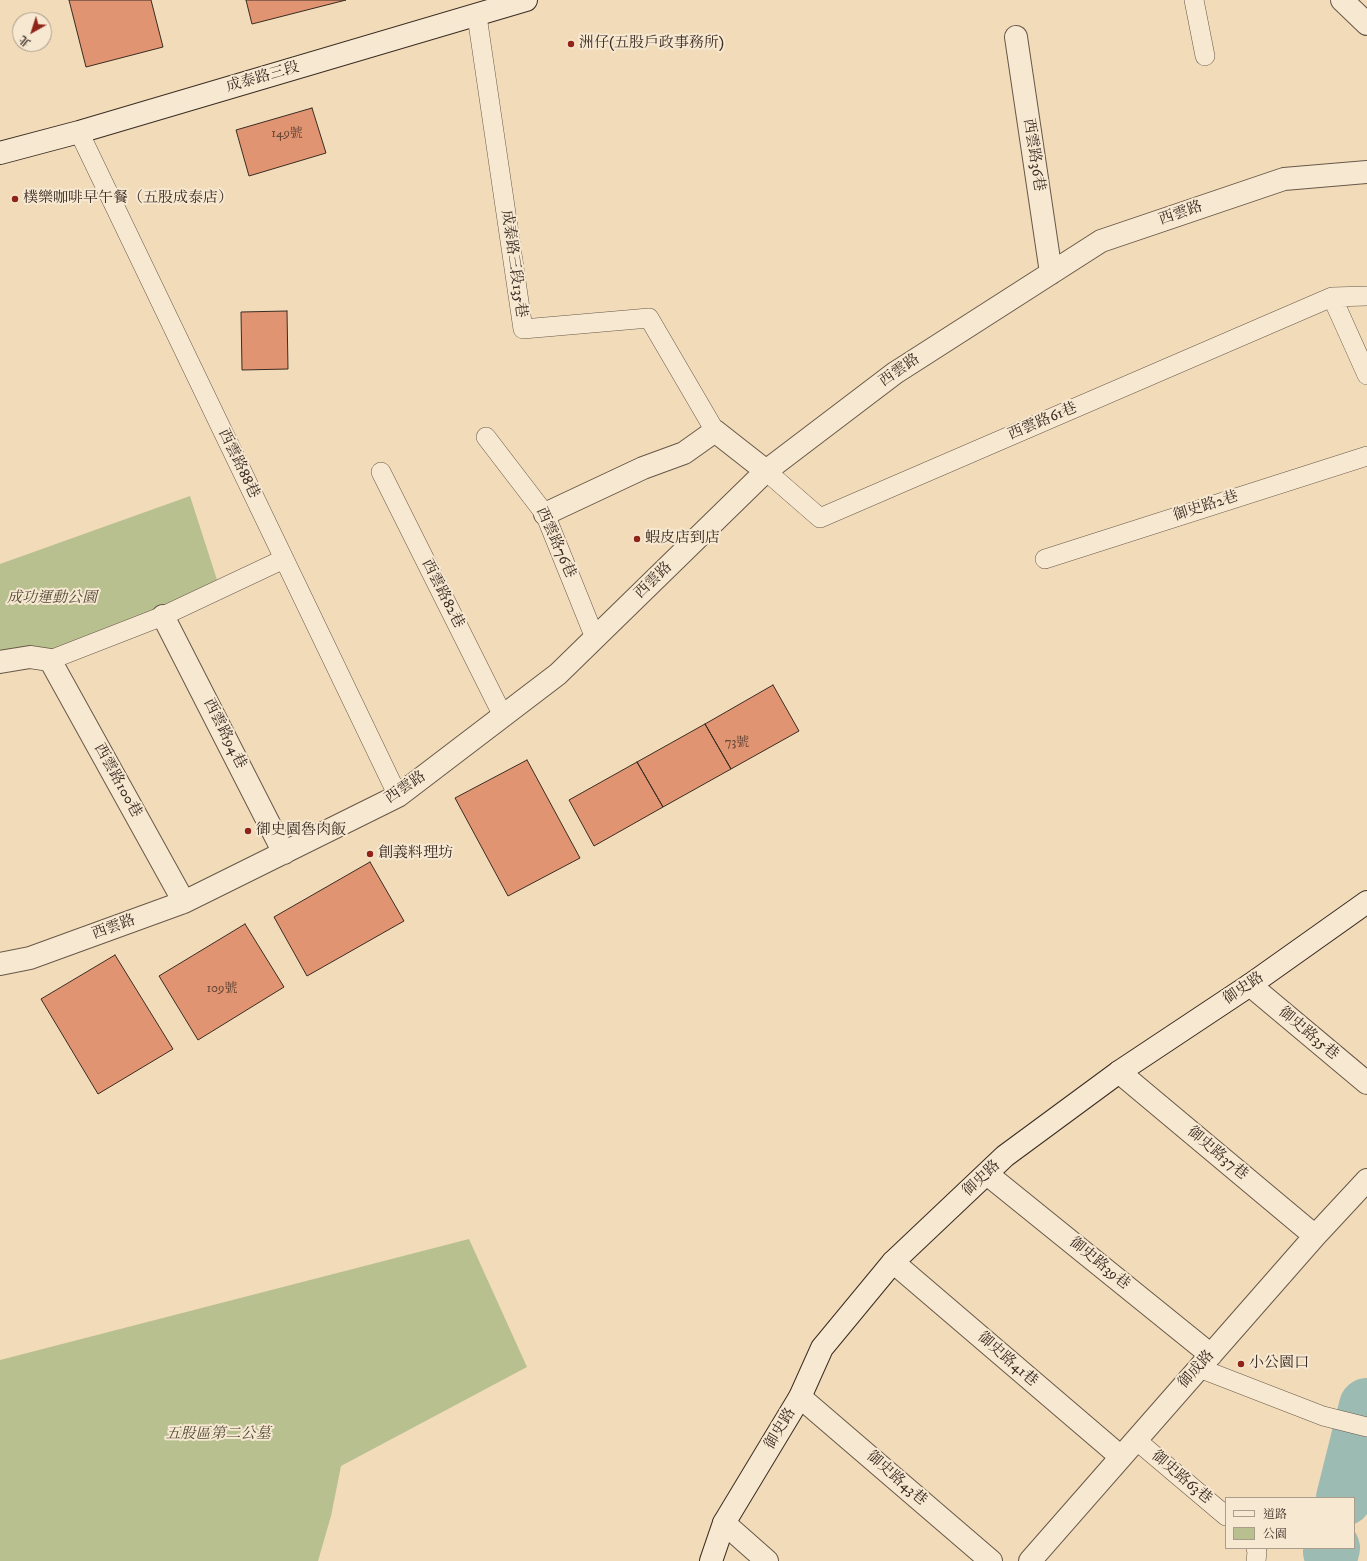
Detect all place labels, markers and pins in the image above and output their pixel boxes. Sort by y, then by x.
place label: 洲仔(五股戶政事務所) [579,35,724,53]
marker: 洲仔(五股戶政事務所) [566,39,576,49]
place label: 樸樂咖啡早午餐（五股成泰店） [23,190,233,208]
marker: 樸樂咖啡早午餐（五股成泰店） [10,194,20,204]
place label: 蝦皮店到店 [645,530,720,548]
marker: 蝦皮店到店 [632,534,642,544]
place label: 御史園魯肉飯 [256,822,346,840]
marker: 御史園魯肉飯 [243,826,253,836]
place label: 創義料理坊 [378,845,453,863]
marker: 創義料理坊 [365,849,375,859]
place label: 小公園口 [1249,1355,1309,1373]
marker: 小公園口 [1236,1359,1246,1369]

